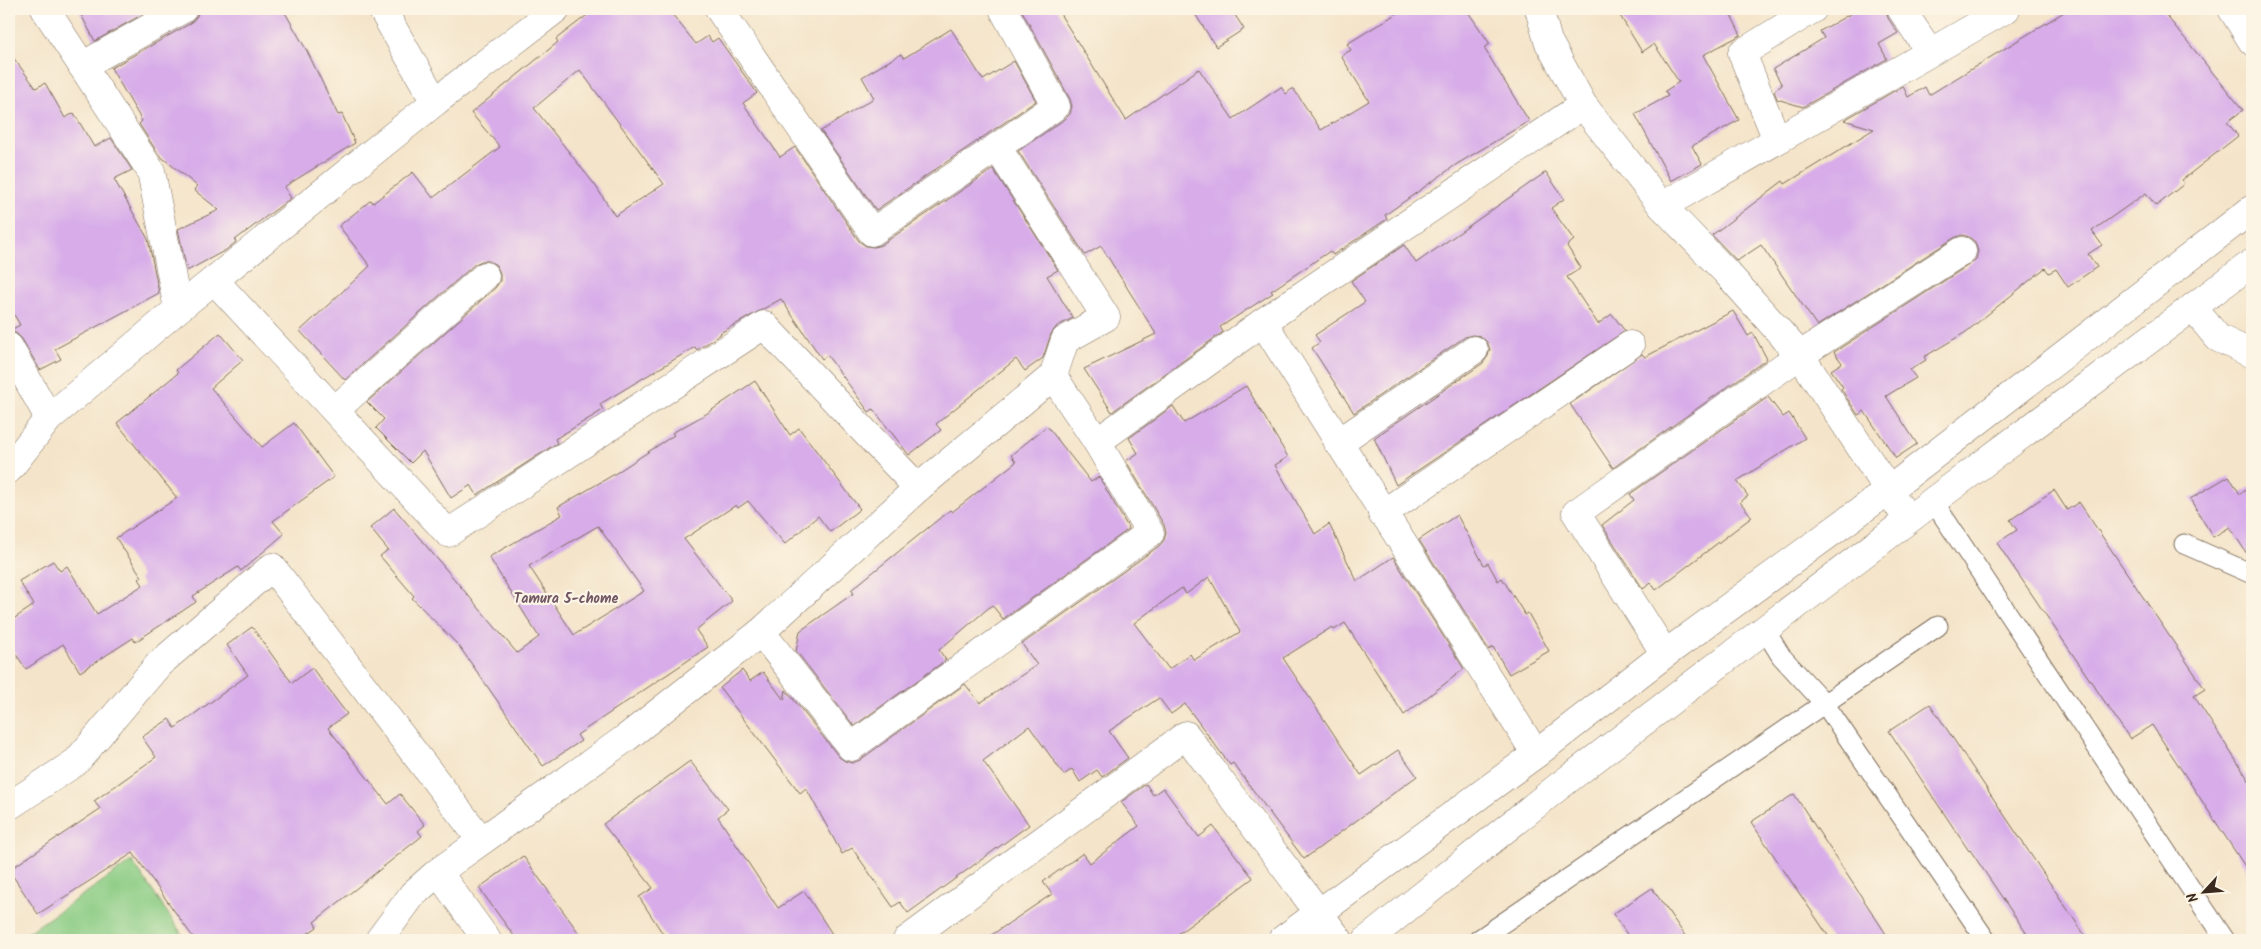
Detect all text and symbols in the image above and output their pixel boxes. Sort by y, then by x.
district label: Tamura 5-chome [514,588,618,610]
north arrow [2178,866,2228,916]
text: N [2181,888,2205,906]

